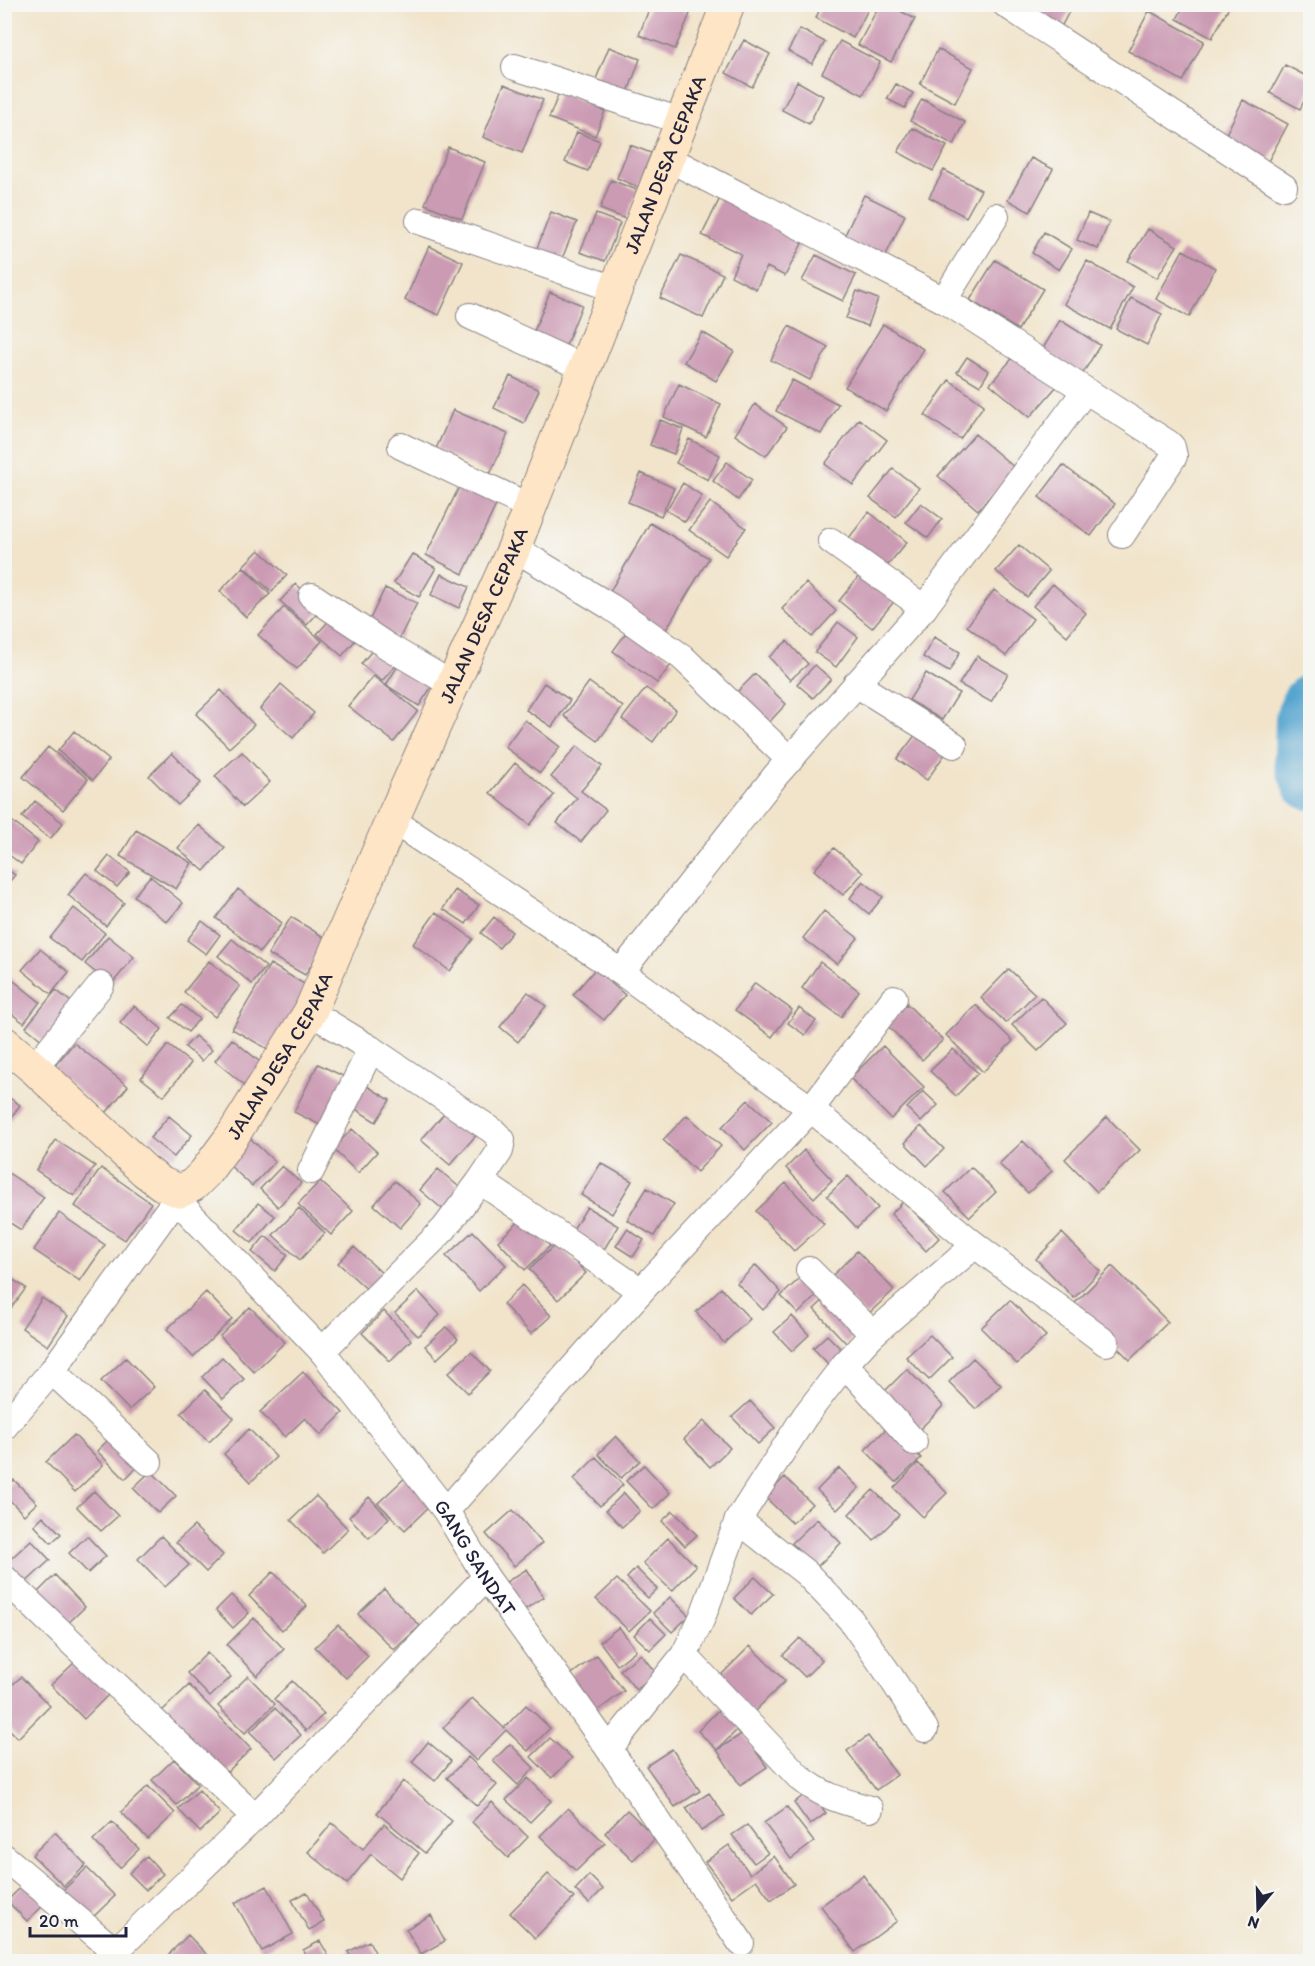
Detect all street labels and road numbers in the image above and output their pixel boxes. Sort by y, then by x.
street label: JALAN DESA CEPAKA [619,71,711,257]
street label: JALAN DESA CEPAKA [434,524,533,707]
street label: JALAN DESA CEPAKA [221,968,338,1144]
street label: GANG SANDAT [429,1494,521,1620]

